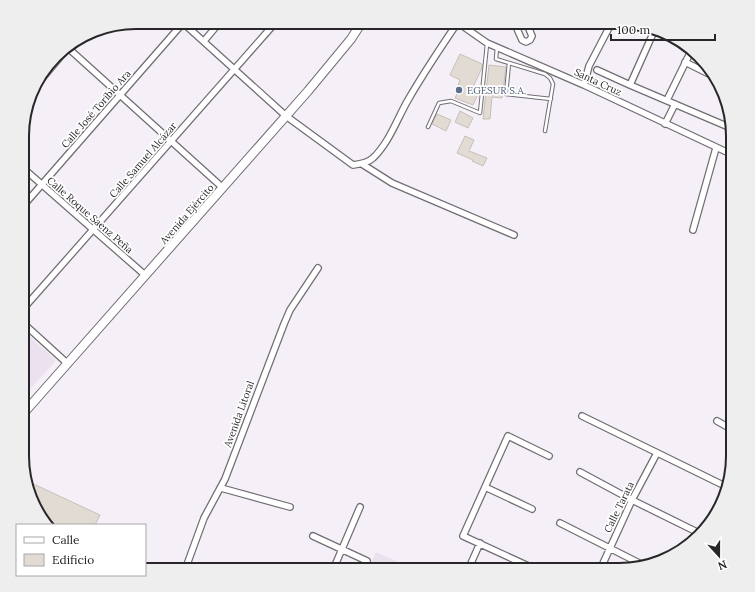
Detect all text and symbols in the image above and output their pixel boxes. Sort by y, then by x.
scale bar [611,16,715,42]
text: 100 m [617,22,650,37]
street label: Santa Cruz [572,65,624,99]
street label: Calle José Toribio Ara [58,67,134,151]
place label: EGESUR S.A. [467,84,526,97]
marker: EGESUR S.A. [454,85,464,95]
street label: Calle Samuel Alcázar [107,119,180,201]
street label: Calle Roque Saenz Peña [44,174,136,256]
street label: Avenida Ejército [157,181,217,248]
street label: Avenida Litoral [221,379,257,450]
street label: Calle Tarata [601,479,637,535]
legend [16,524,146,576]
text: Calle [52,532,80,547]
north arrow [699,536,739,576]
text: Edificio [52,552,94,567]
text: N [716,557,729,574]

